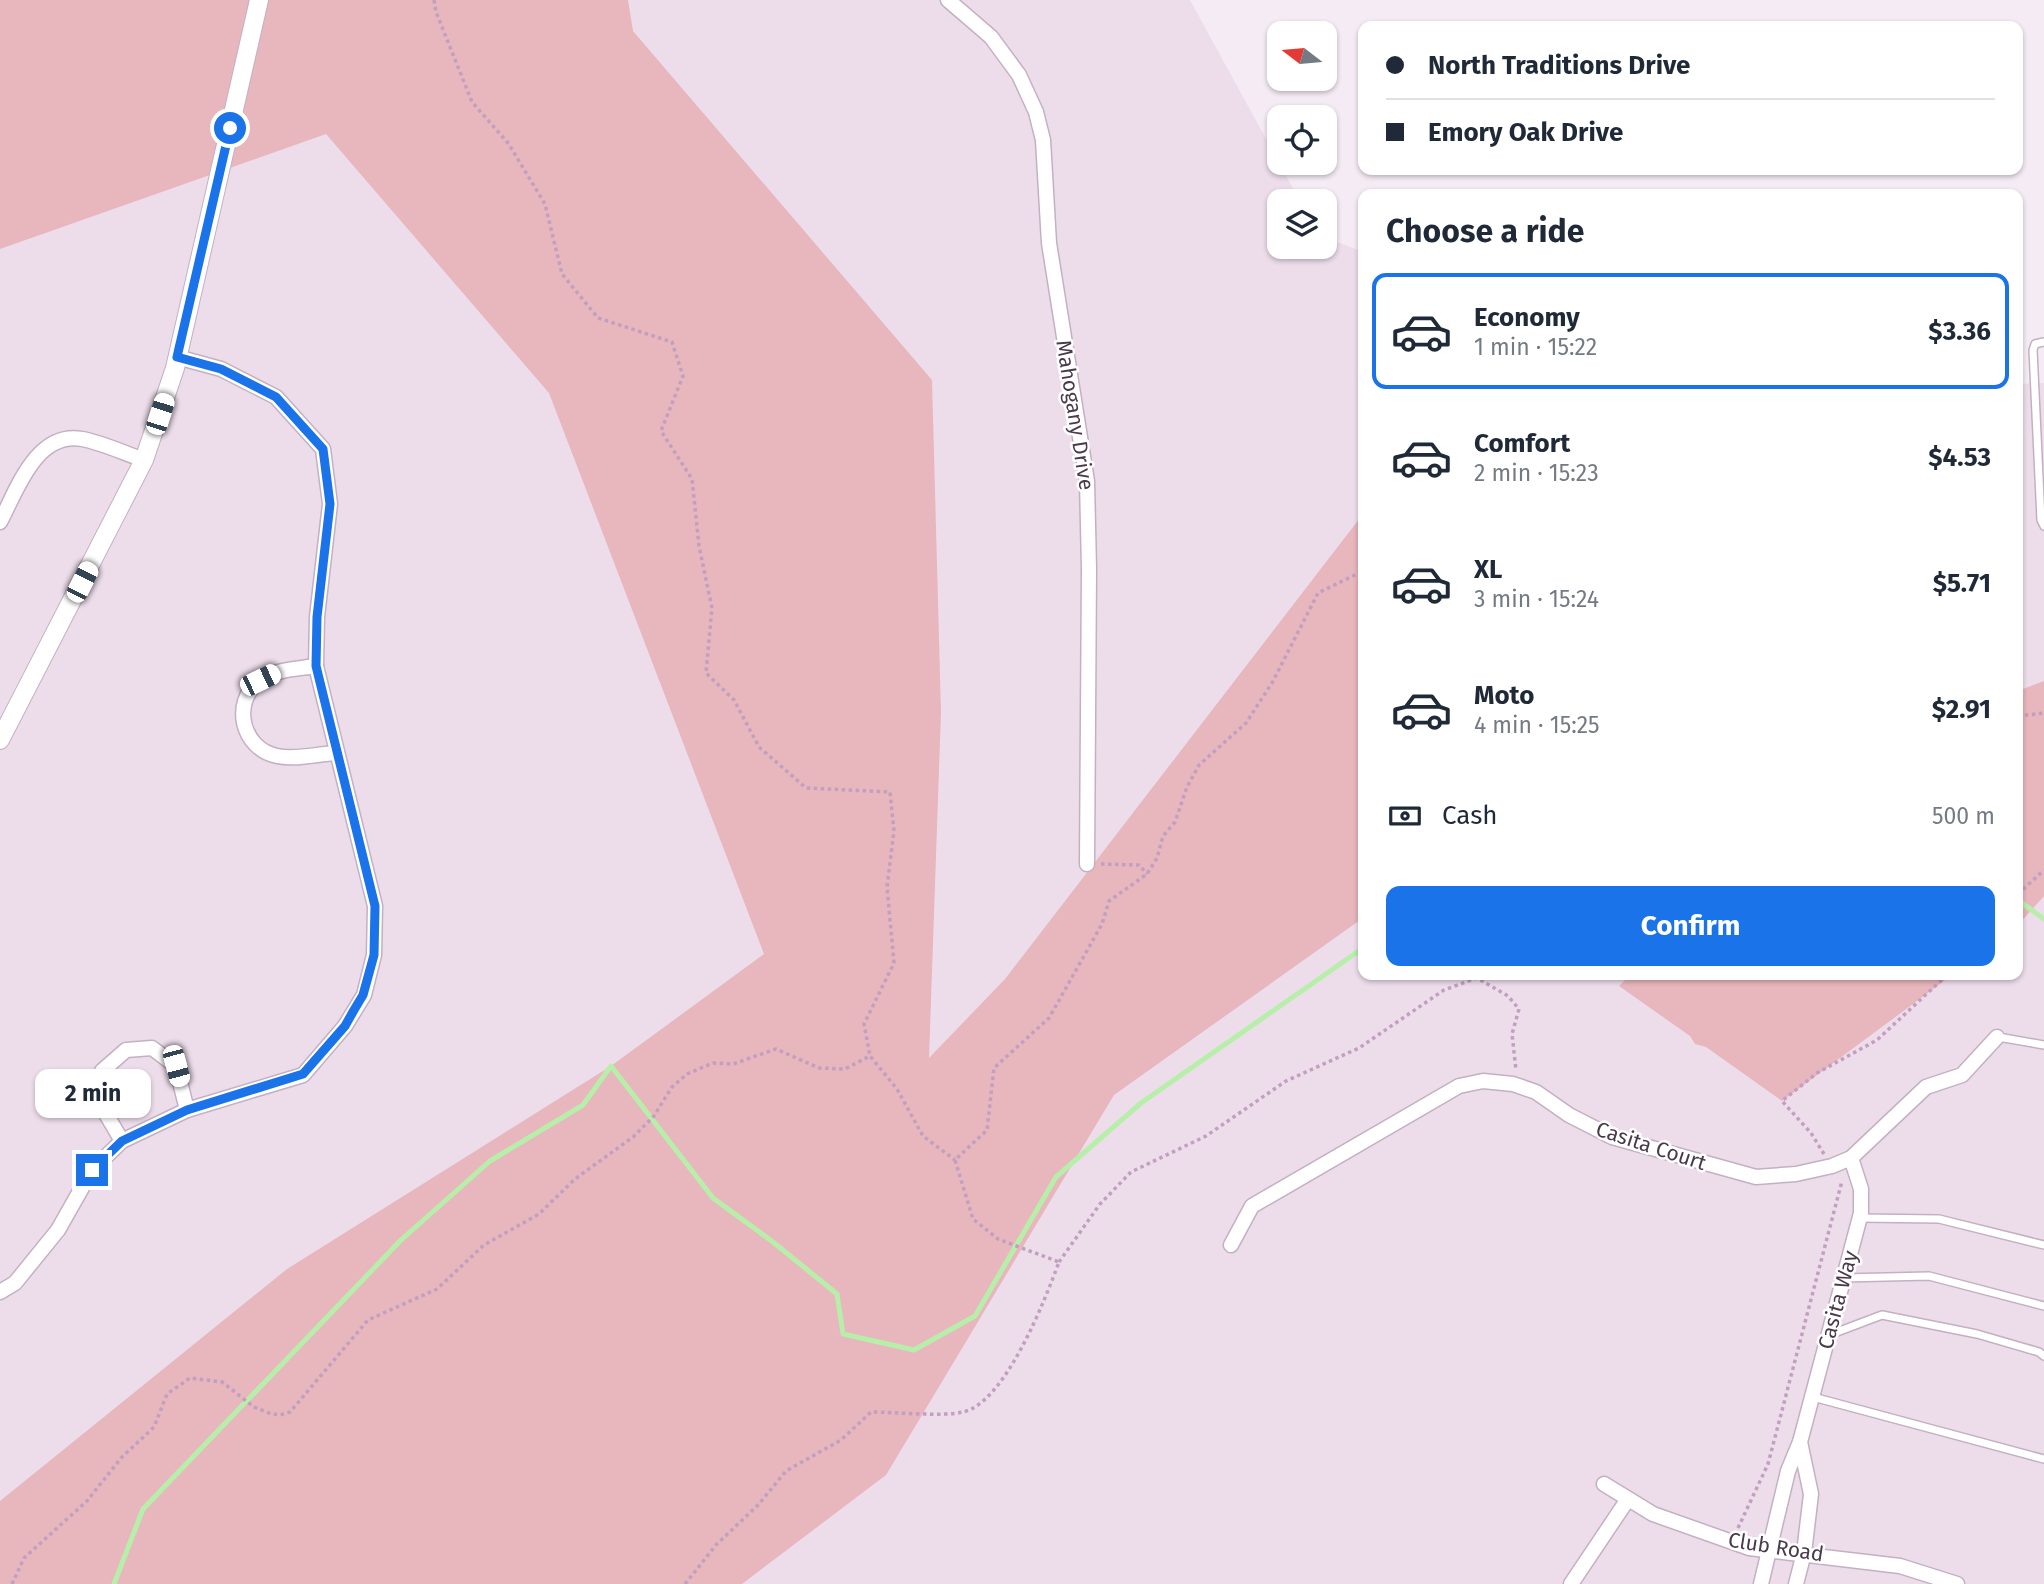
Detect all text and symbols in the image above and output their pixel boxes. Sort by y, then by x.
north arrow [1267,21,1337,91]
map controls [1267,21,1337,259]
text: North Traditions Drive [1428,50,1690,81]
button: locate [1267,105,1337,175]
route start [214,112,246,144]
text: Emory Oak Drive [1428,117,1623,148]
button: layers [1267,189,1337,259]
text: Choose a ride [1386,212,1584,250]
icon: car [1390,300,1453,363]
text: Economy [1474,302,1580,333]
text: $3.36 [1928,316,1991,347]
text: 1 min · 15:22 [1474,333,1597,361]
street label: Mahogany Drive [1050,338,1100,492]
car [144,391,177,437]
icon: car [1390,426,1453,489]
text: Comfort [1474,428,1570,459]
text: $4.53 [1928,442,1991,473]
text: 2 min · 15:23 [1474,459,1599,487]
icon: car [1390,552,1453,615]
text: XL [1474,554,1502,585]
car [64,559,101,605]
text: $5.71 [1933,568,1991,599]
text: 3 min · 15:24 [1474,585,1599,613]
car [237,661,284,699]
icon: car [1390,678,1453,741]
text: Moto [1474,680,1534,711]
text: $2.91 [1932,694,1991,725]
text: 4 min · 15:25 [1474,711,1600,739]
icon: cash [1386,797,1424,835]
text: Cash [1442,800,1498,831]
text: 500 m [1932,802,1995,830]
button: Confirm [1386,886,1995,966]
car [161,1043,192,1089]
callout: 2 min [34,1068,150,1118]
text: 2 min [65,1079,121,1107]
street label: Casita Court [1593,1116,1710,1176]
route end [76,1154,108,1186]
street label: Casita Way [1812,1247,1864,1352]
street label: Club Road [1726,1527,1826,1567]

